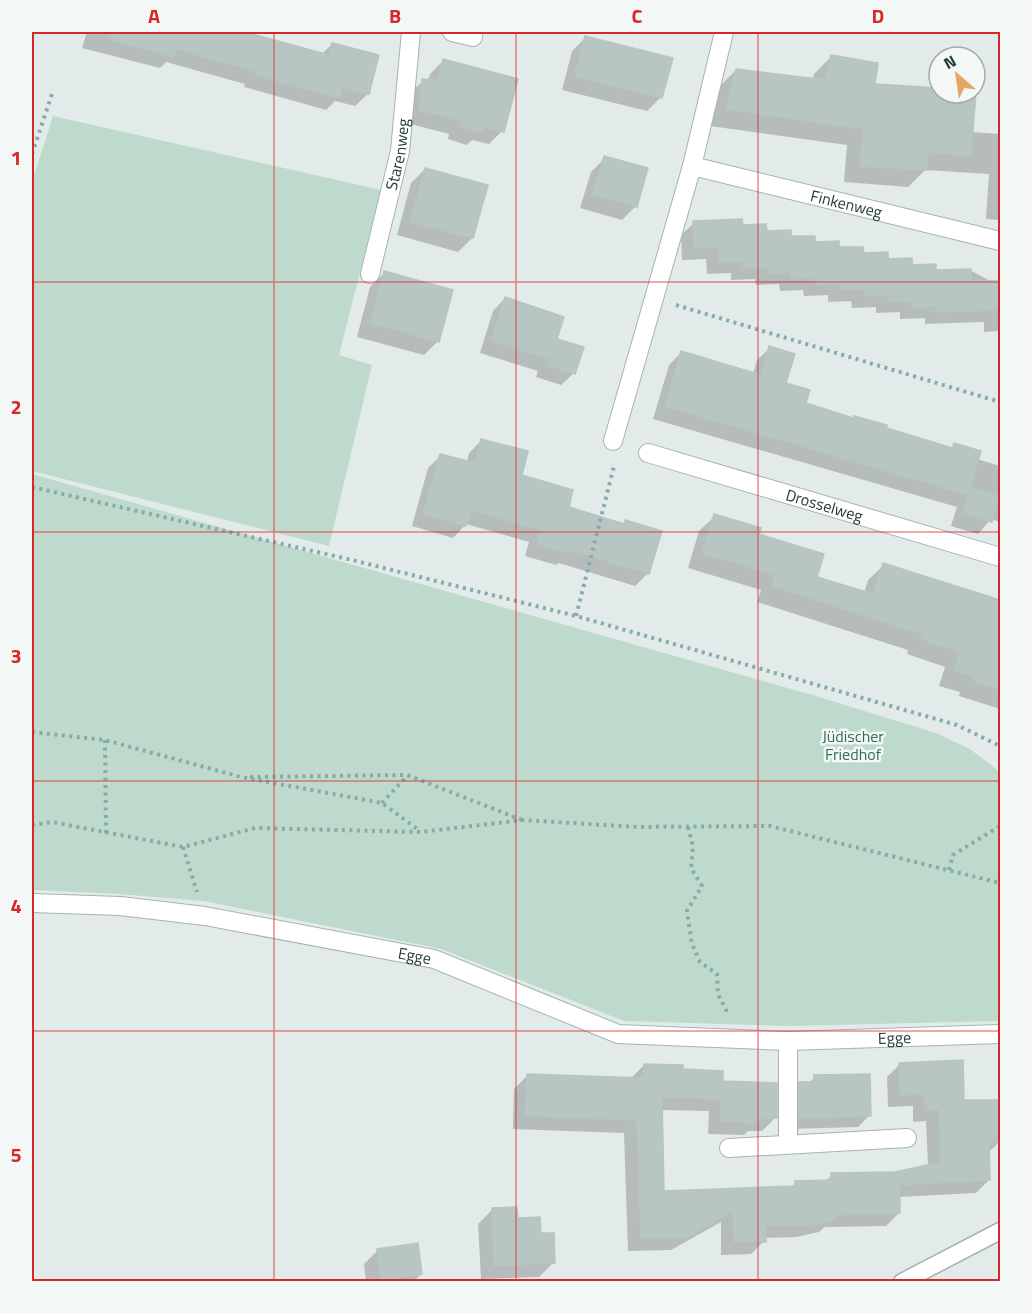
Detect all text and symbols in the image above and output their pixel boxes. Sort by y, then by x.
text: A [148,0,160,31]
text: B [389,0,401,31]
text: C [632,0,643,31]
text: D [872,0,884,31]
north arrow [927,45,987,105]
text: N [939,49,960,75]
street label: Starenweg [379,117,415,193]
text: 1 [10,142,22,173]
street label: Finkenweg [808,183,885,224]
text: 2 [10,391,22,422]
street label: Drosselweg [783,482,866,528]
text: 3 [10,640,22,671]
park label: Jüdischer Friedhof [822,724,884,766]
text: 4 [10,890,22,921]
street label: Egge [396,941,433,970]
street label: Egge [877,1025,911,1050]
text: 5 [10,1139,22,1170]

